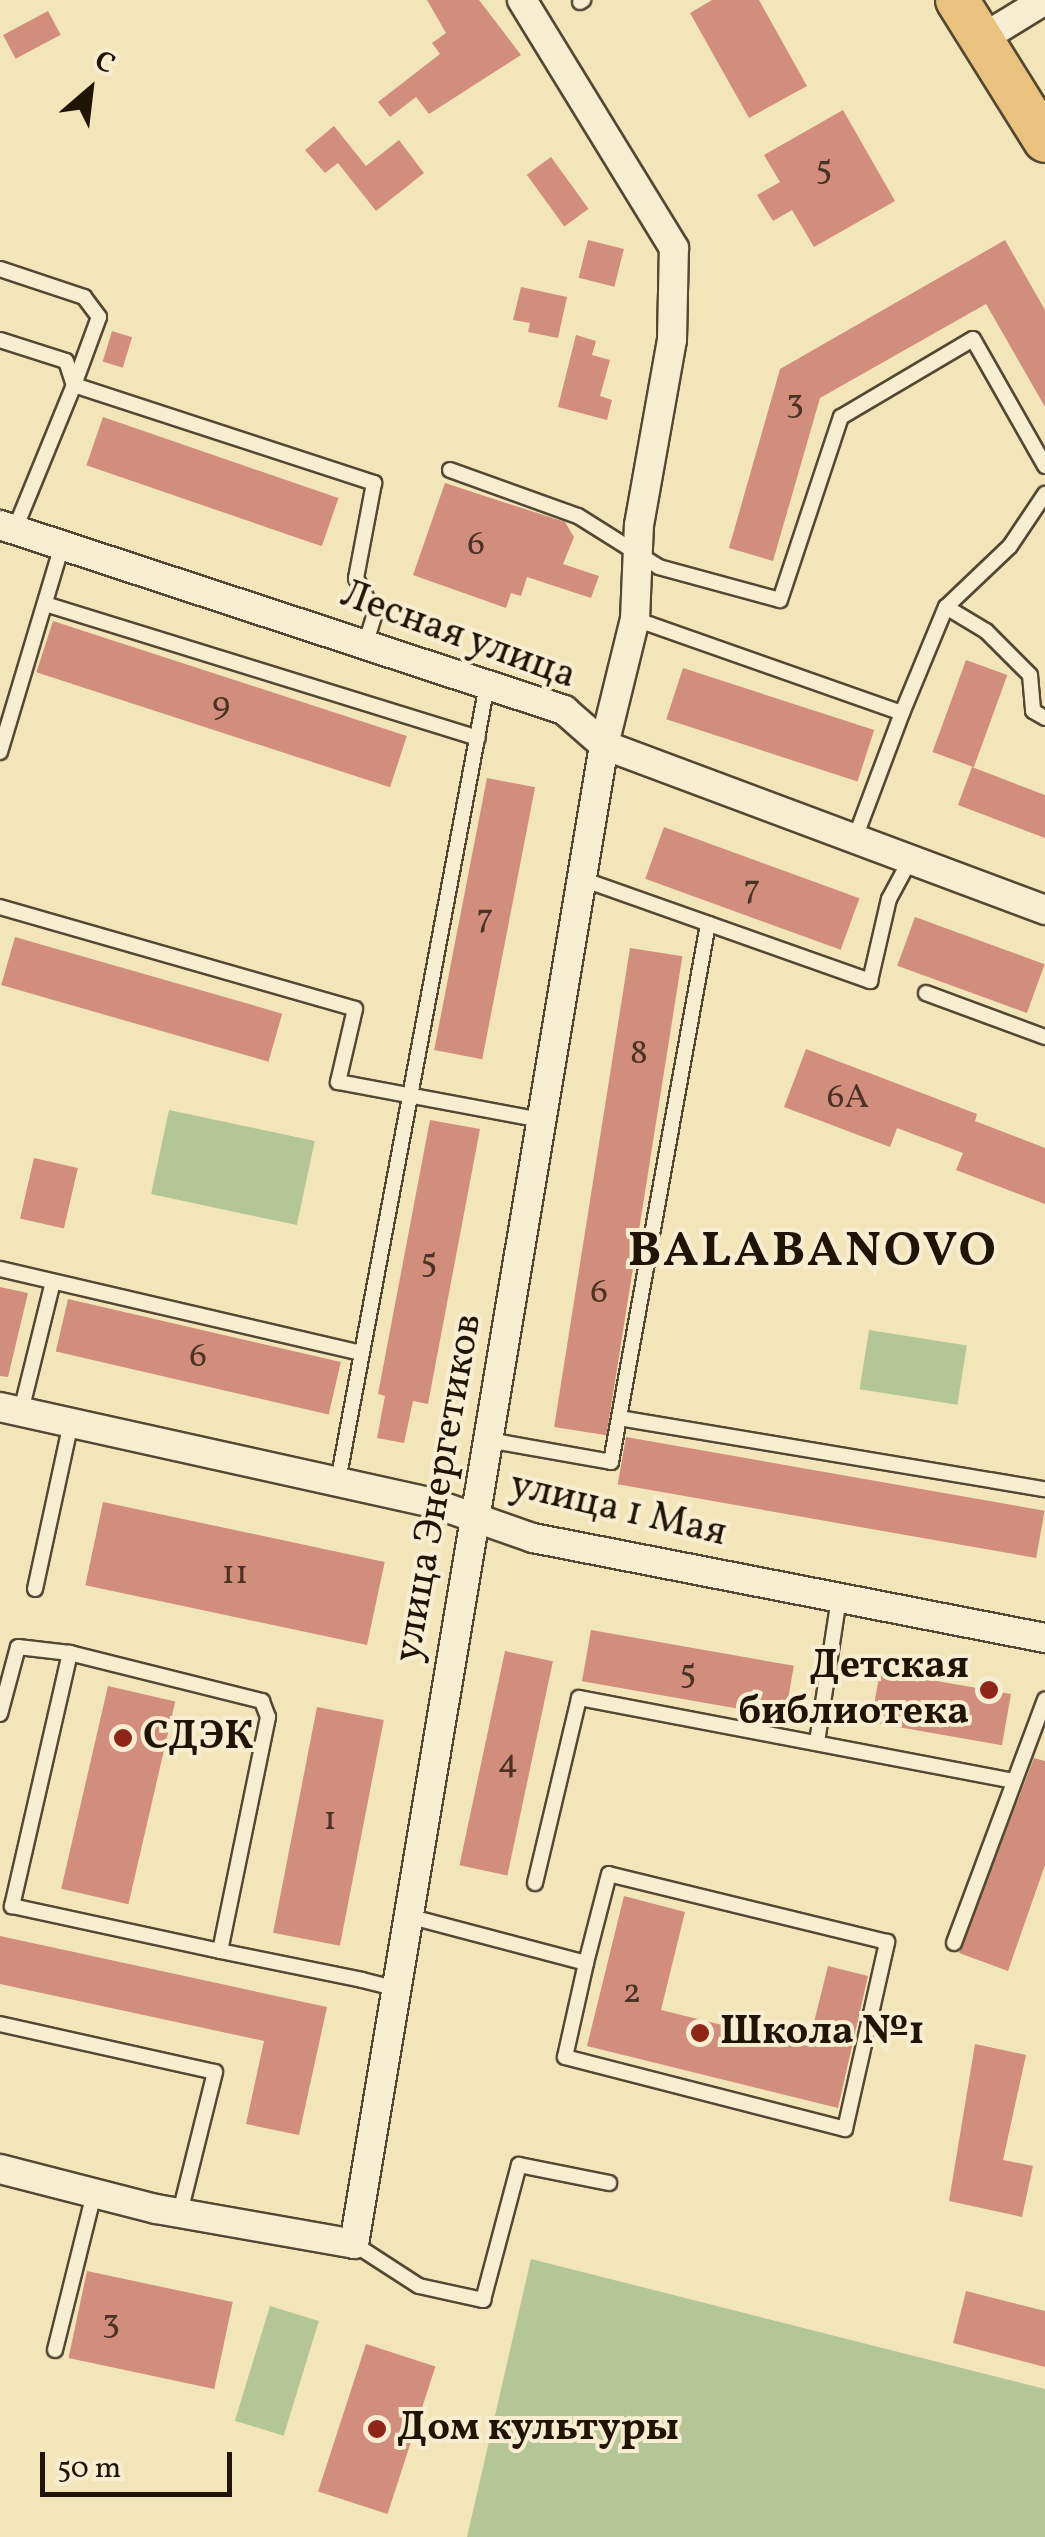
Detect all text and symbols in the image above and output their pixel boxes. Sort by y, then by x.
north arrow [40,40,140,140]
text: С [87,42,121,85]
house number: 5 [816,148,832,190]
house number: 3 [786,382,804,424]
house number: 6 [467,524,485,566]
street label: Лесная улица [333,571,583,701]
house number: 9 [212,684,230,726]
house number: 7 [744,868,760,910]
house number: 7 [477,897,493,939]
house number: 8 [630,1033,648,1075]
house number: 6А [827,1077,869,1119]
district label: BALABANOVO [628,1223,998,1283]
house number: 5 [421,1241,437,1283]
house number: 6 [590,1272,608,1314]
street label: улица Энергетиков [385,1310,493,1666]
house number: 6 [189,1336,207,1378]
street label: улица 1 Мая [505,1462,731,1558]
house number: 11 [221,1553,249,1595]
place label: Детская библиотека [738,1643,969,1737]
house number: 5 [680,1652,696,1694]
marker: Детская библиотека [978,1679,1000,1701]
place label: СДЭК [143,1714,253,1762]
marker: СДЭК [112,1727,134,1749]
house number: 4 [498,1742,518,1784]
house number: 1 [323,1799,337,1841]
house number: 2 [623,1972,641,2014]
place label: Школа №1 [720,2009,925,2057]
marker: Школа №1 [689,2022,711,2044]
house number: 3 [102,2302,120,2344]
place label: Дом культуры [397,2405,679,2453]
marker: Дом культуры [366,2418,388,2440]
scale bar [45,2432,238,2494]
text: 50 m [57,2448,121,2490]

